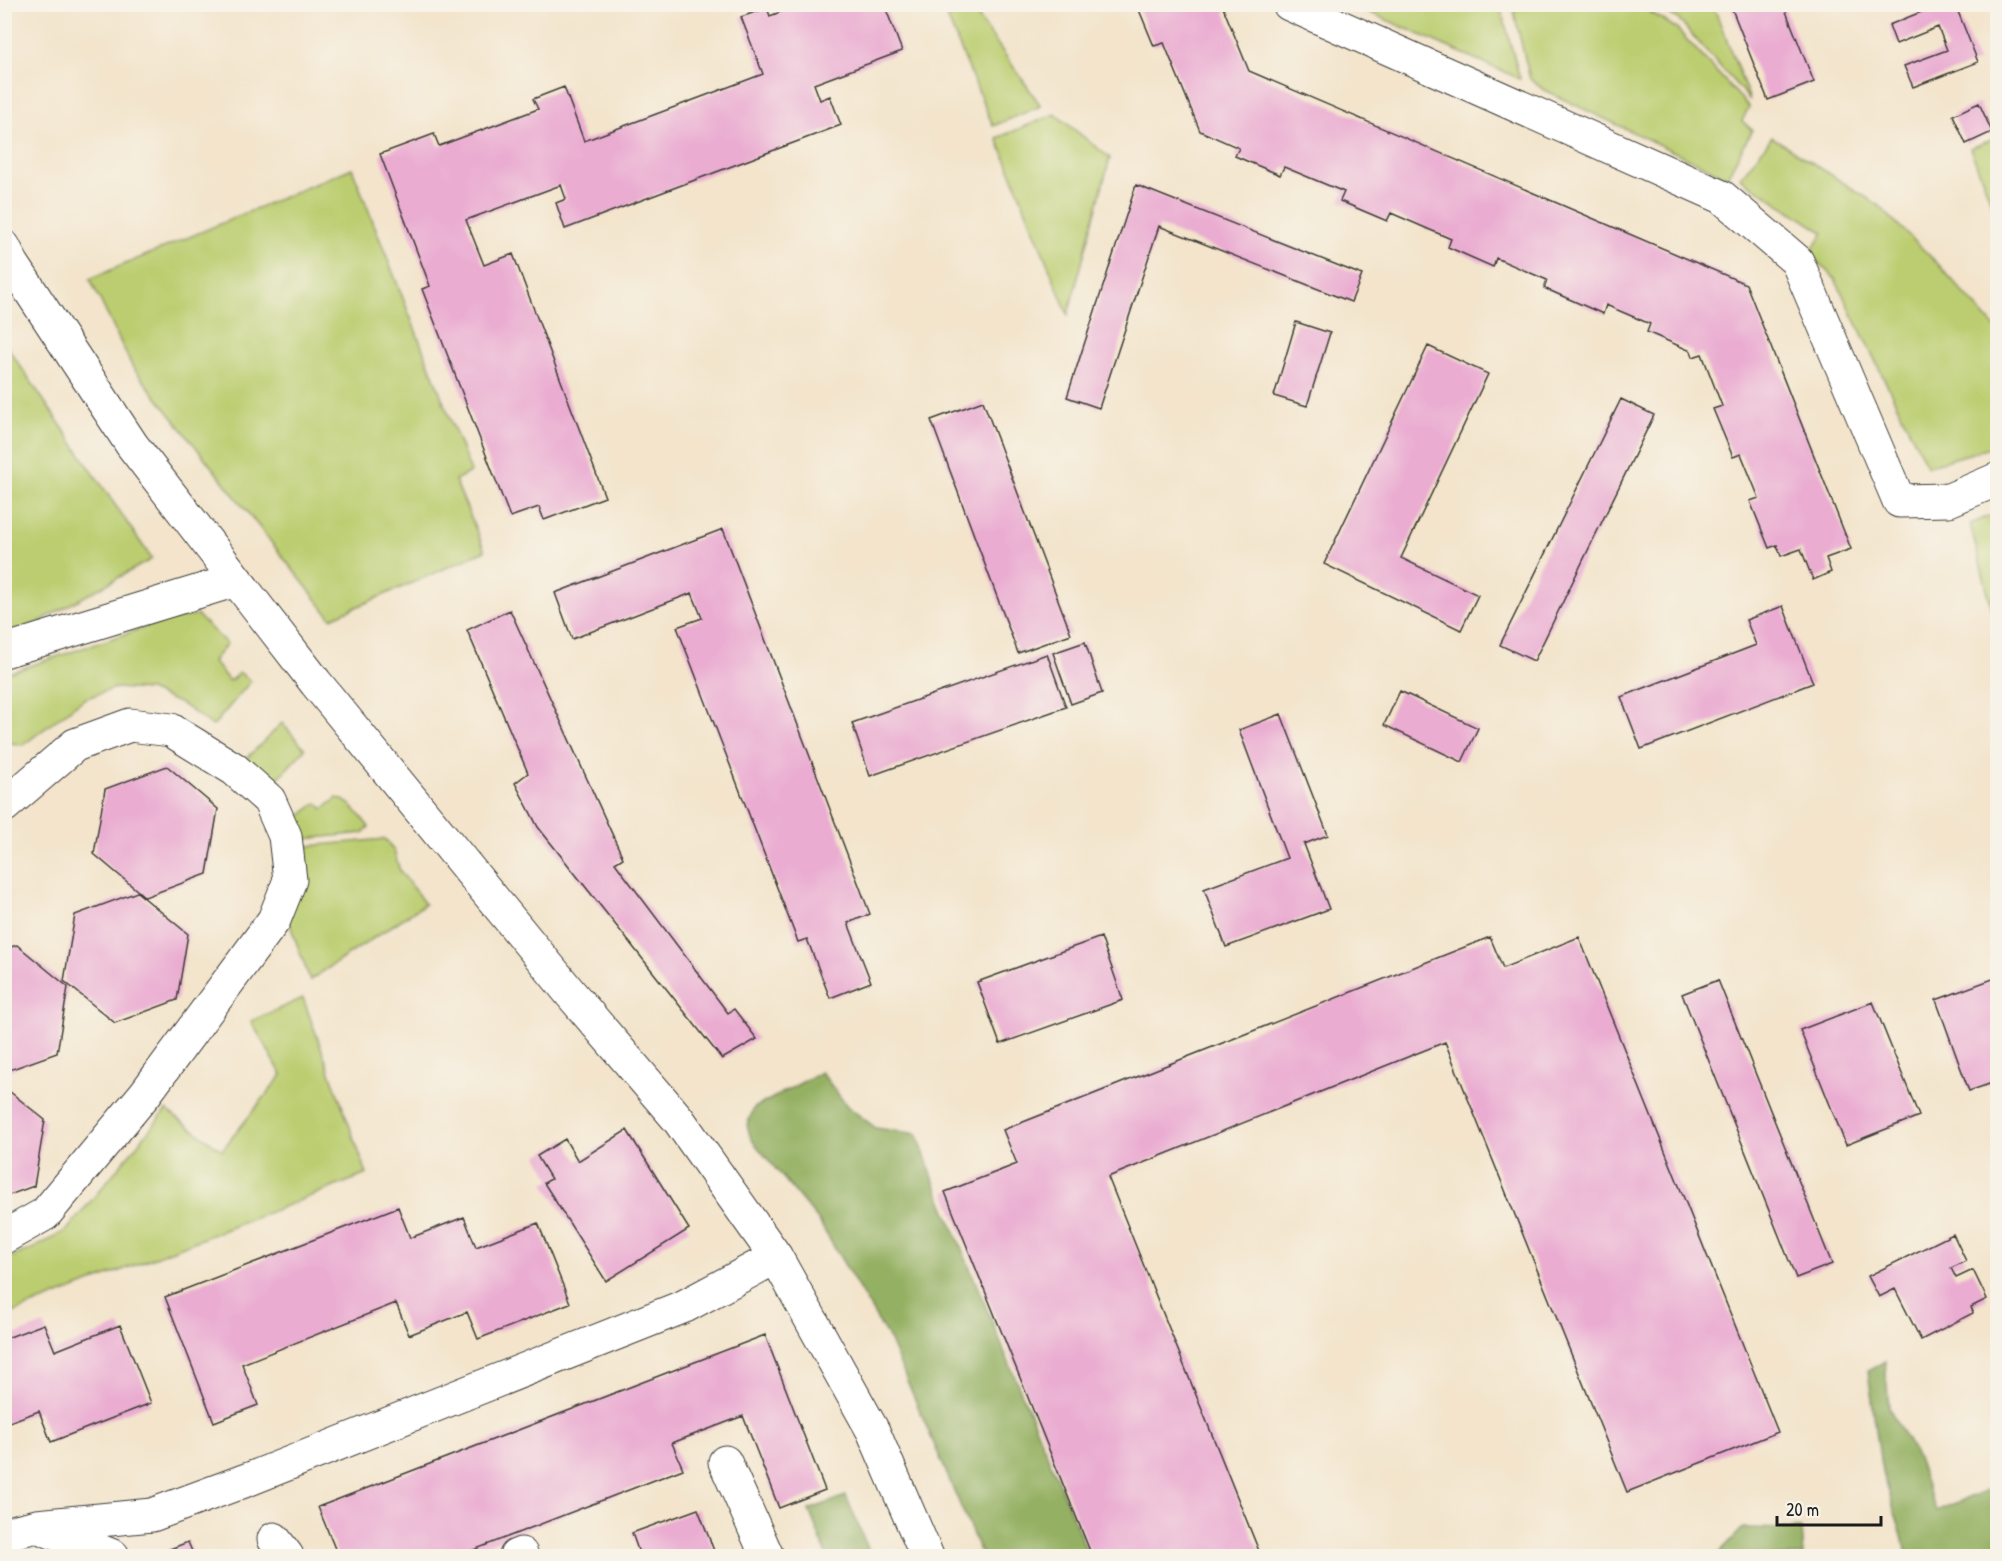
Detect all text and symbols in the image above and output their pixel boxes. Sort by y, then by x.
scale bar [1777,1489,1880,1527]
text: 20 m [1786,1497,1819,1522]

